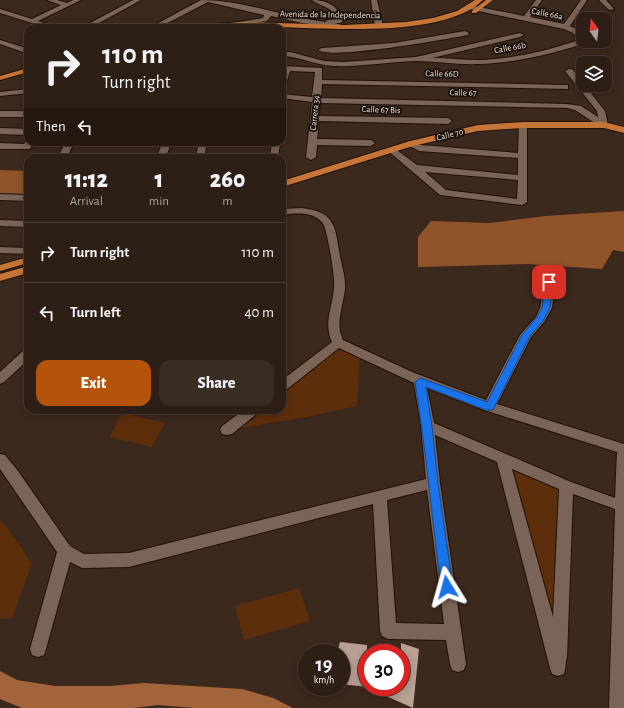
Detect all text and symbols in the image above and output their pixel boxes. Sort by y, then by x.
street label: Calle 66a [531,7,563,21]
street label: Avenida de la Independencia [280,10,380,20]
north arrow [576,12,612,48]
map controls [576,12,612,92]
icon: right [36,40,88,92]
text: 110 m [102,41,164,69]
street label: Calle 66b [493,41,527,55]
button: layers [576,56,612,92]
street label: Calle 66D [425,69,459,79]
text: Turn right [102,74,171,92]
street label: Calle 67 [449,88,477,98]
street label: Carrera 34 [309,94,321,131]
street label: Calle 67 Bis [361,105,401,115]
icon: left [74,116,96,138]
text: Then [36,119,66,134]
street label: Calle 70 [436,127,465,143]
text: 11:12 [65,168,108,192]
text: 1 [154,168,163,192]
text: 260 [210,168,245,192]
text: Arrival [70,195,103,208]
text: min [149,195,169,208]
text: m [222,195,233,208]
icon: right [36,242,58,264]
text: Turn right [70,245,129,260]
text: 110 m [241,245,274,260]
pin [532,265,566,299]
icon: arrive [538,271,560,293]
icon: left [36,302,58,324]
text: Turn left [70,305,121,320]
text: 40 m [244,305,274,320]
button: Exit [36,360,151,406]
button: Share [159,360,274,406]
position arrow [426,566,468,608]
speed limit sign: 30 [358,644,410,696]
text: 19 [316,655,332,675]
text: km/h [314,675,334,685]

